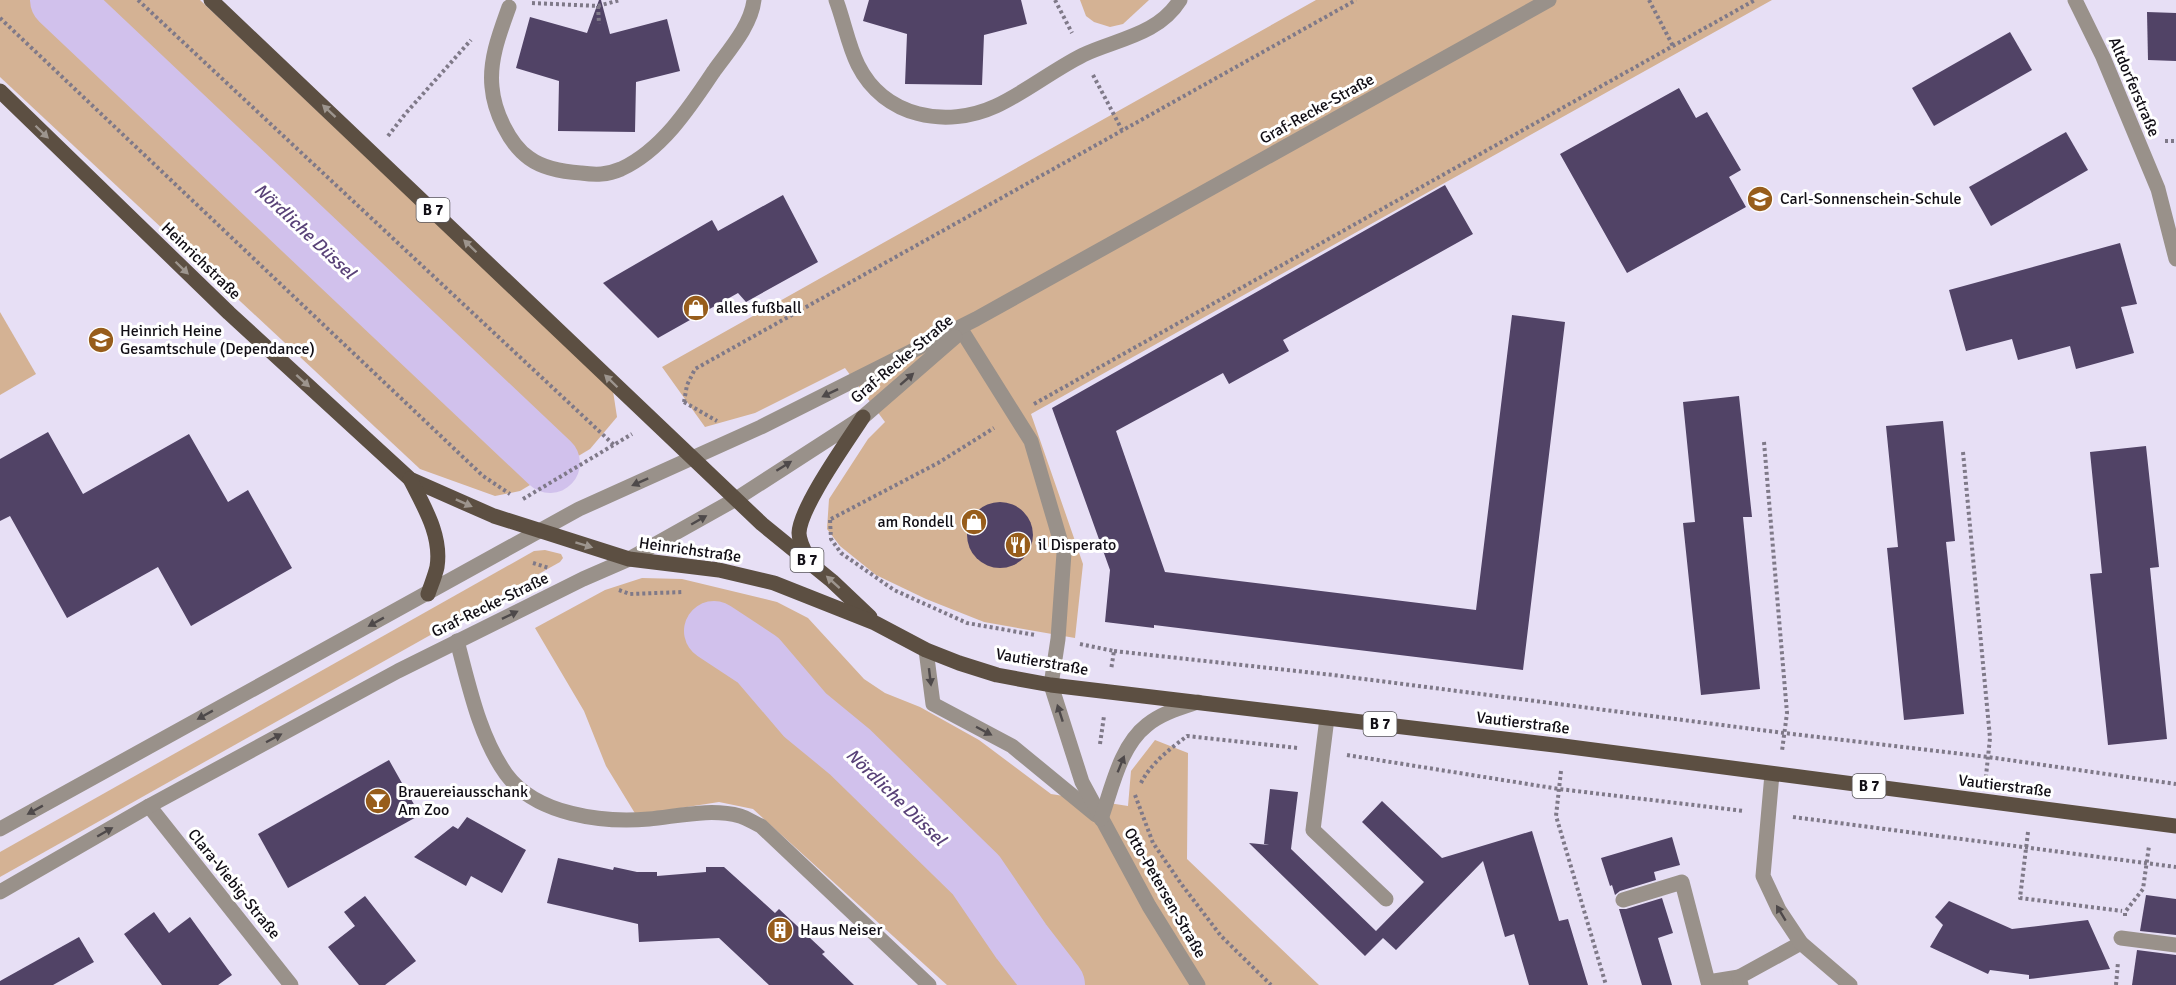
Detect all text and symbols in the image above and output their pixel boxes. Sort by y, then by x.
street label: Altdorferstraße [2104,34,2164,140]
street label: Graf-Recke-Straße [1256,69,1378,149]
one-way arrow [322,104,337,118]
one-way arrow [34,125,49,139]
water label: Nördliche Düssel [250,178,361,285]
school or university icon: Carl-Sonnenschein-Schule [1745,184,1775,214]
place label: Carl-Sonnenschein-Schule [1780,189,1961,209]
road number: B 7 [416,198,450,222]
street label: Heinrichstraße [157,218,245,304]
one-way arrow [463,240,477,254]
one-way arrow [174,261,189,275]
shop icon: alles fußball [681,293,711,323]
place label: alles fußball [716,298,802,318]
street label: Graf-Recke-Straße [847,310,957,408]
place label: Heinrich Heine Gesamtschule (Dependance) [120,321,315,359]
school or university icon: Heinrich Heine Gesamtschule (Dependance) [86,325,116,355]
one-way arrow [899,372,915,385]
one-way arrow [295,374,310,387]
one-way arrow [603,374,618,388]
one-way arrow [821,389,838,398]
one-way arrow [776,460,793,471]
one-way arrow [631,478,648,487]
one-way arrow [455,498,473,508]
shop icon: am Rondell [959,507,989,537]
place label: am Rondell [877,512,954,532]
one-way arrow [690,515,707,525]
restaurant icon: il Disperato [1003,530,1033,560]
street label: Heinrichstraße [638,533,742,567]
place label: il Disperato [1038,535,1116,555]
one-way arrow [575,541,593,550]
road number: B 7 [790,548,824,572]
street label: Graf-Recke-Straße [428,568,552,642]
one-way arrow [826,576,841,589]
one-way arrow [501,611,518,620]
one-way arrow [367,617,384,627]
street label: Vautierstraße [994,644,1090,680]
one-way arrow [925,668,934,687]
one-way arrow [1055,704,1064,722]
street label: Vautierstraße [1475,707,1571,739]
one-way arrow [196,710,213,720]
road number: B 7 [1364,712,1396,736]
one-way arrow [976,726,993,736]
one-way arrow [266,733,283,743]
water label: Nördliche Düssel [841,744,952,851]
one-way arrow [1116,755,1126,773]
street label: Vautierstraße [1957,770,2053,802]
road number: B 7 [1852,774,1886,798]
place label: Brauereiausschank Am Zoo [398,782,528,820]
bar icon: Brauereiausschank Am Zoo [363,786,393,816]
one-way arrow [26,805,43,815]
street label: Otto-Petersen-Straße [1120,824,1210,962]
street label: Clara-Viebig-Straße [183,825,285,943]
one-way arrow [97,826,113,837]
one-way arrow [1776,905,1787,921]
building icon: Haus Neiser [765,915,795,945]
place label: Haus Neiser [800,920,882,940]

